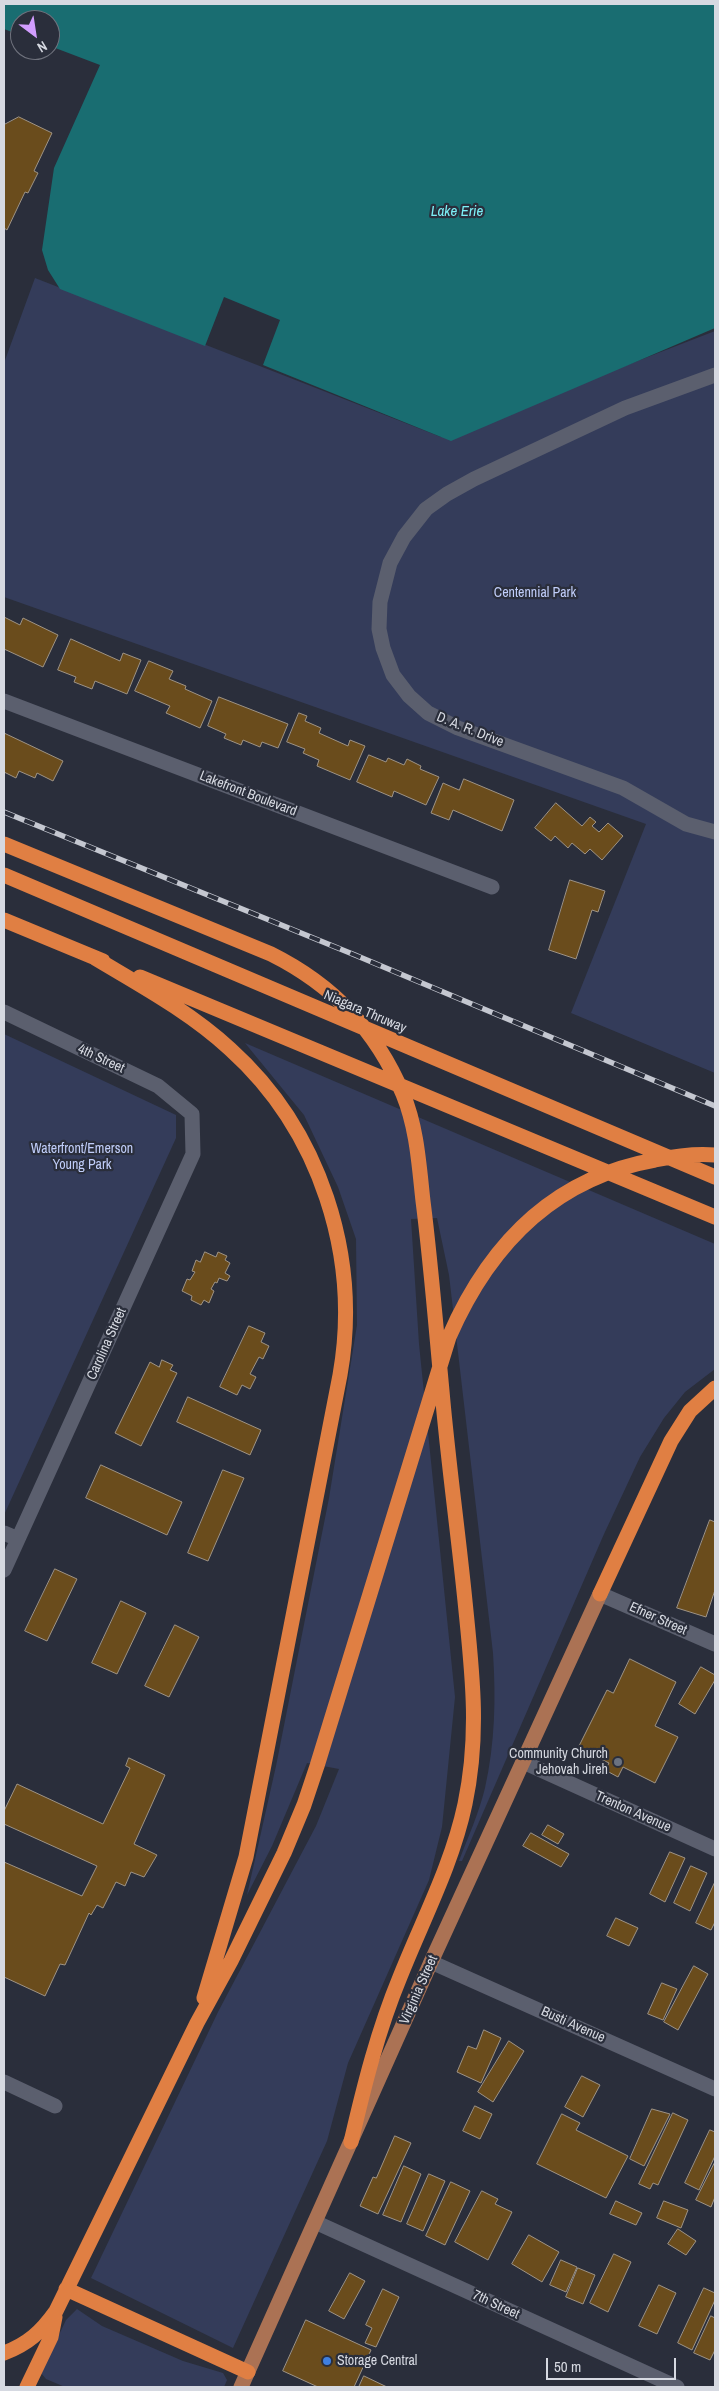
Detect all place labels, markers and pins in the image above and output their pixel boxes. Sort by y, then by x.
place label: Community Church Jehovah Jireh [509,1746,608,1778]
marker: Community Church Jehovah Jireh [612,1756,624,1768]
place label: Storage Central [337,2353,417,2369]
marker: Storage Central [321,2355,333,2367]

